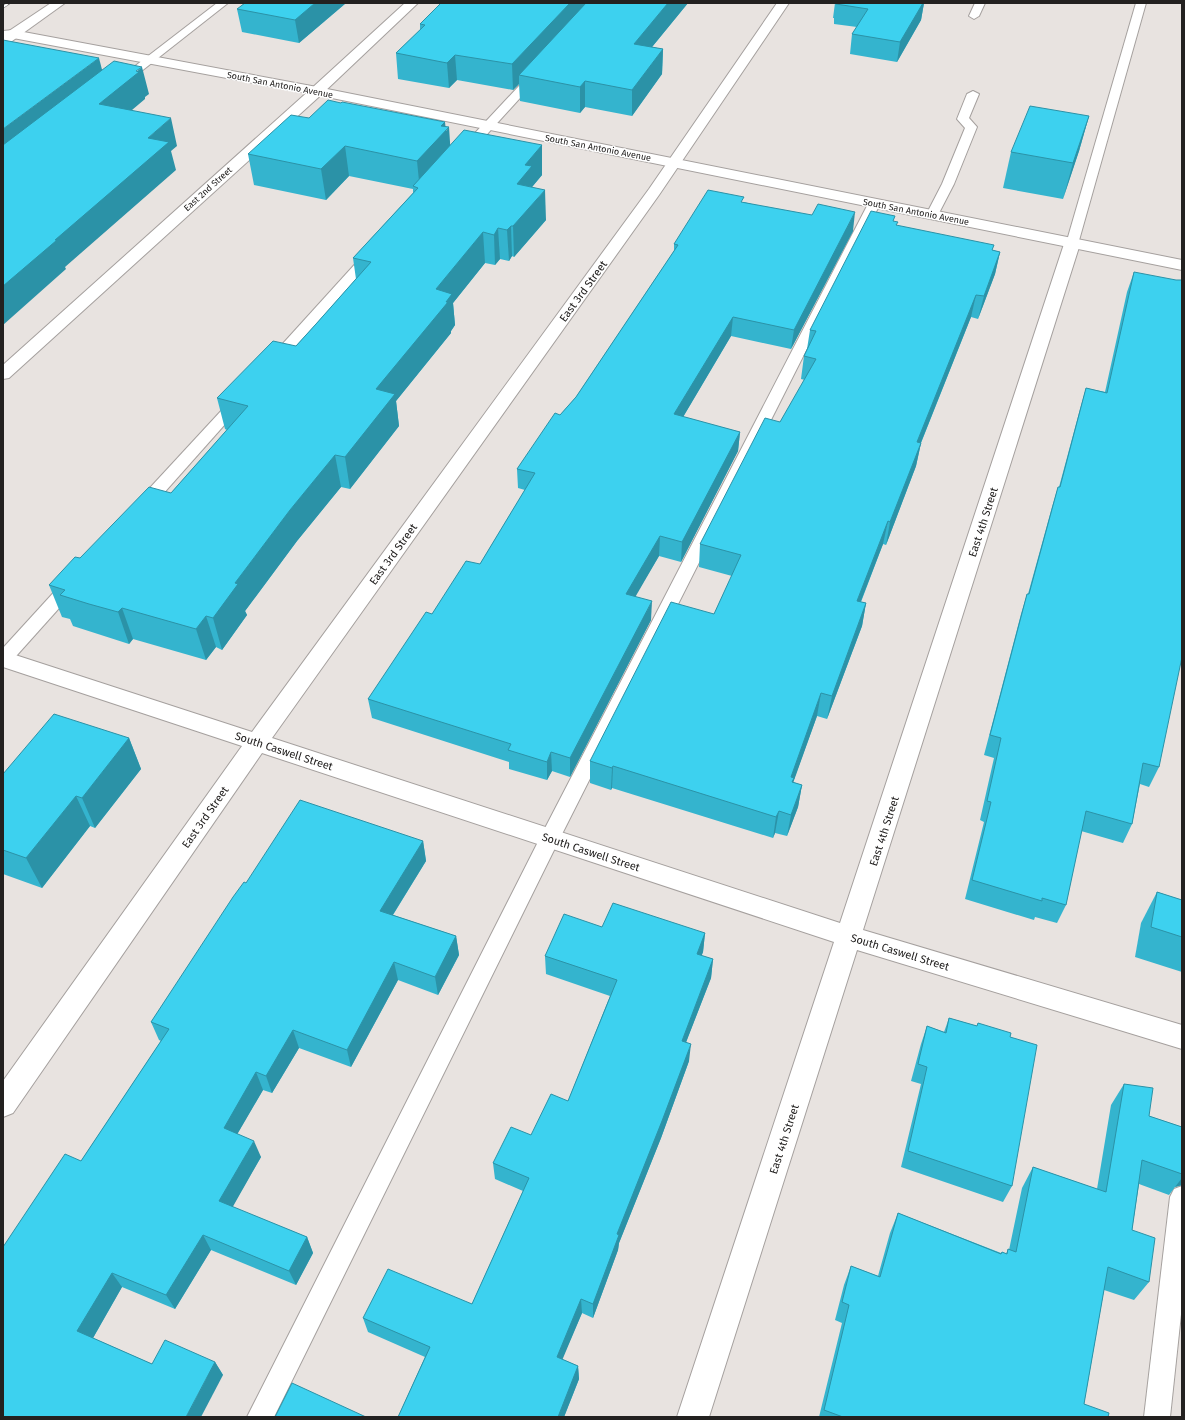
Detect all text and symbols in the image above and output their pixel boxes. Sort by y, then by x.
street label: South San Antonio Avenue [226,70,334,100]
street label: South San Antonio Avenue [544,133,652,163]
street label: East 2nd Street [182,164,235,213]
street label: South San Antonio Avenue [862,197,970,227]
street label: East 3rd Street [557,258,610,324]
street label: East 4th Street [966,486,1001,559]
street label: East 3rd Street [367,521,420,587]
street label: South Caswell Street [233,729,334,773]
street label: East 3rd Street [179,784,232,851]
street label: East 4th Street [867,795,902,868]
street label: South Caswell Street [540,830,641,874]
street label: South Caswell Street [849,931,951,974]
street label: East 4th Street [767,1103,802,1176]

